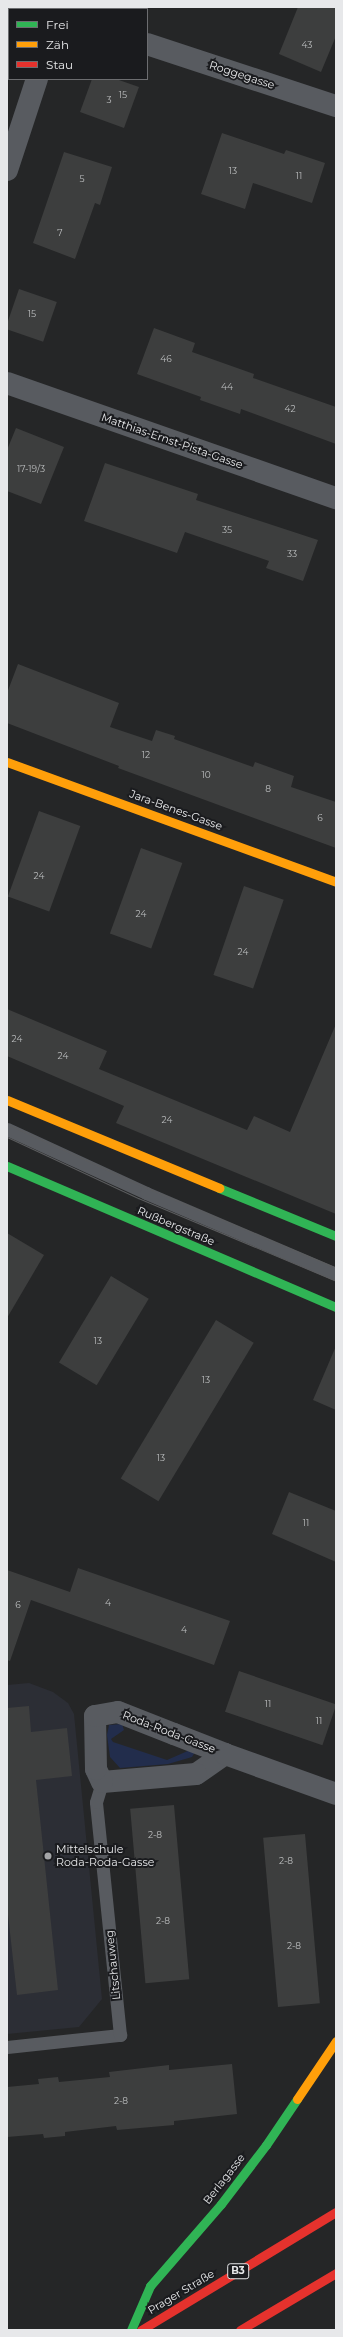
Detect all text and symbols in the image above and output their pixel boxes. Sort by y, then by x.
legend [8,8,148,80]
text: Frei [46,17,69,32]
text: Zäh [46,37,69,52]
house number: 43 [302,40,312,50]
text: Stau [46,57,73,72]
street label: Roggegasse [208,58,276,92]
house number: 15 [119,90,127,100]
house number: 3 [106,95,112,105]
house number: 13 [229,166,237,176]
house number: 11 [296,171,302,181]
house number: 5 [79,174,85,184]
house number: 7 [57,228,63,238]
house number: 15 [28,309,36,319]
house number: 46 [160,354,172,364]
house number: 44 [221,382,233,392]
house number: 42 [284,404,296,414]
street label: Matthias-Ernst-Pista-Gasse [99,411,245,471]
house number: 17-19/3 [17,464,45,474]
house number: 35 [222,525,232,535]
house number: 33 [287,549,297,559]
house number: 12 [142,750,150,760]
house number: 10 [201,770,211,780]
house number: 8 [265,784,271,794]
street label: Jara-Benes-Gasse [128,787,224,833]
house number: 6 [317,813,323,823]
house number: 24 [34,871,44,881]
house number: 24 [136,909,146,919]
house number: 24 [238,947,248,957]
house number: 24 [12,1034,22,1044]
house number: 24 [58,1051,68,1061]
house number: 24 [162,1115,172,1125]
street label: Rußbergstraße [135,1204,217,1248]
house number: 13 [94,1336,102,1346]
house number: 13 [202,1375,210,1385]
house number: 13 [157,1453,165,1463]
house number: 11 [303,1518,309,1528]
house number: 4 [105,1598,111,1608]
house number: 6 [15,1600,21,1610]
house number: 4 [181,1625,187,1635]
house number: 11 [265,1699,271,1709]
street label: Roda-Roda-Gasse [121,1708,217,1756]
house number: 11 [316,1716,322,1726]
house number: 2-8 [148,1830,162,1840]
place label: Mittelschule Roda-Roda-Gasse [56,1843,154,1869]
marker: Mittelschule Roda-Roda-Gasse [43,1851,53,1861]
house number: 2-8 [279,1856,293,1866]
house number: 2-8 [156,1916,170,1926]
street label: Litschauweg [103,1929,123,2001]
house number: 2-8 [287,1941,301,1951]
house number: 2-8 [114,2096,128,2106]
street label: Berlagasse [200,2151,248,2207]
road number: B3 [227,2263,249,2279]
street label: Prager Straße [145,2267,217,2317]

